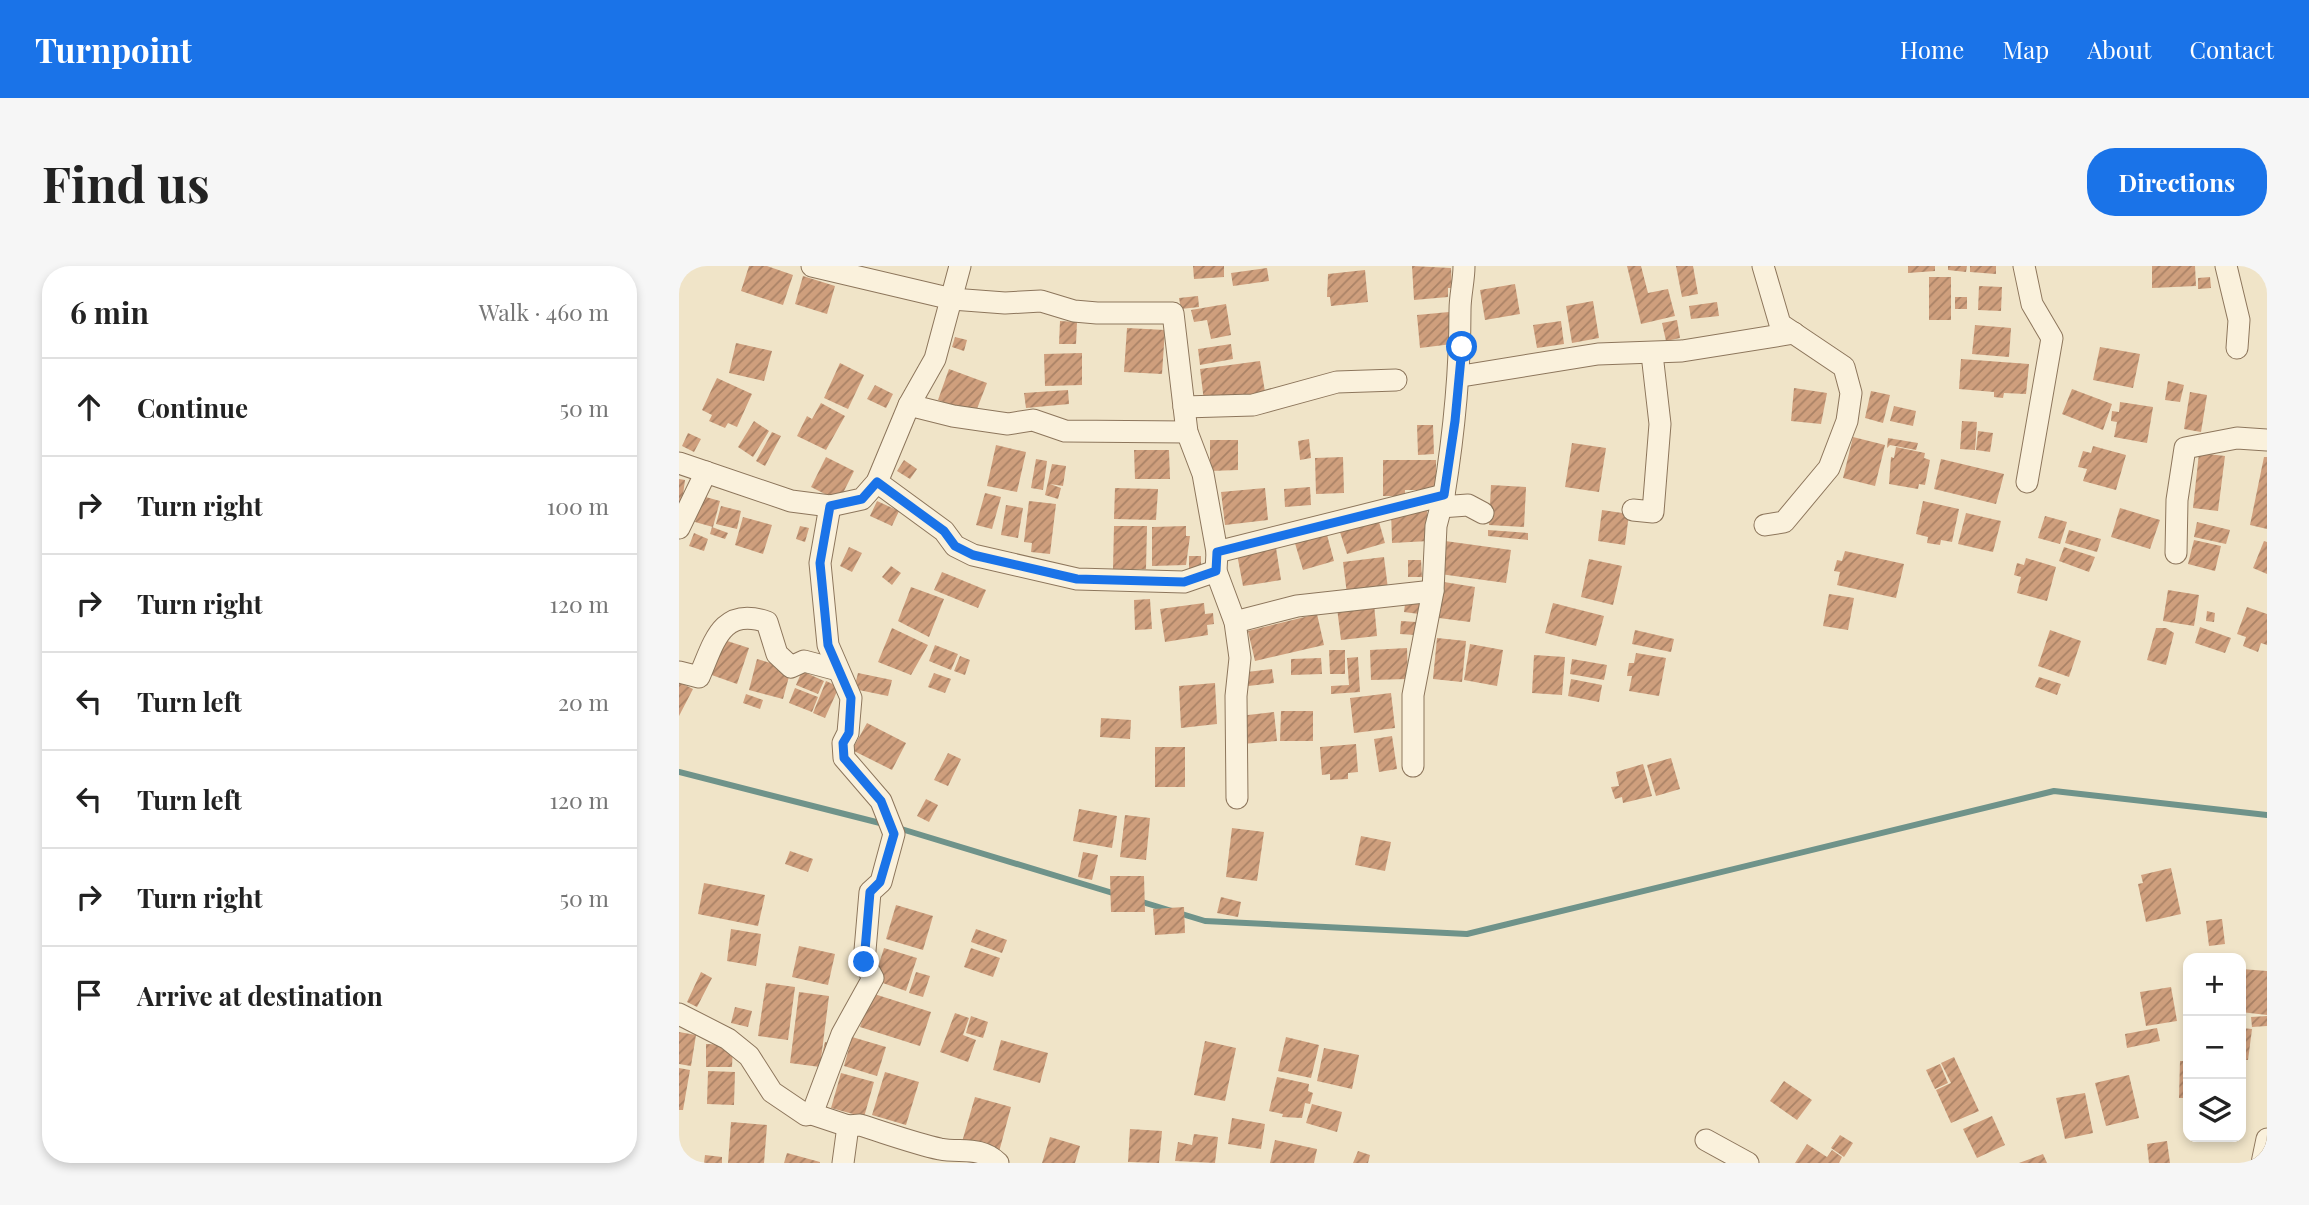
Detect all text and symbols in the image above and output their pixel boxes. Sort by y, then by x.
text: Turnpoint [35,27,192,71]
text: Home [1900,33,1964,65]
text: Map [2002,33,2049,65]
text: About [2087,33,2151,65]
text: Contact [2189,33,2274,65]
button: Directions [2087,148,2267,216]
text: Find us [42,150,210,215]
text: 6 min [70,292,149,332]
text: Walk · 460 m [479,296,609,327]
route start [1446,331,1477,362]
icon: ahead [70,388,108,426]
text: Continue [137,390,248,425]
text: 50 m [560,392,609,423]
icon: right [70,486,108,524]
text: Turn right [137,488,263,523]
text: 100 m [547,490,609,521]
icon: right [70,584,108,622]
text: Turn right [137,586,263,621]
text: 120 m [550,588,609,619]
icon: left [70,682,108,720]
text: Turn left [137,684,242,719]
text: 20 m [558,686,609,717]
icon: left [70,780,108,818]
text: Turn left [137,782,242,817]
text: 120 m [550,784,609,815]
icon: right [70,878,108,916]
text: Turn right [137,880,263,915]
text: 50 m [560,882,609,913]
route end [848,946,879,977]
map controls [2183,953,2246,1142]
button: + [2183,953,2246,1016]
icon: arrive [70,976,108,1014]
text: Arrive at destination [137,978,383,1013]
button: − [2183,1016,2246,1079]
button: layers [2183,1079,2246,1142]

